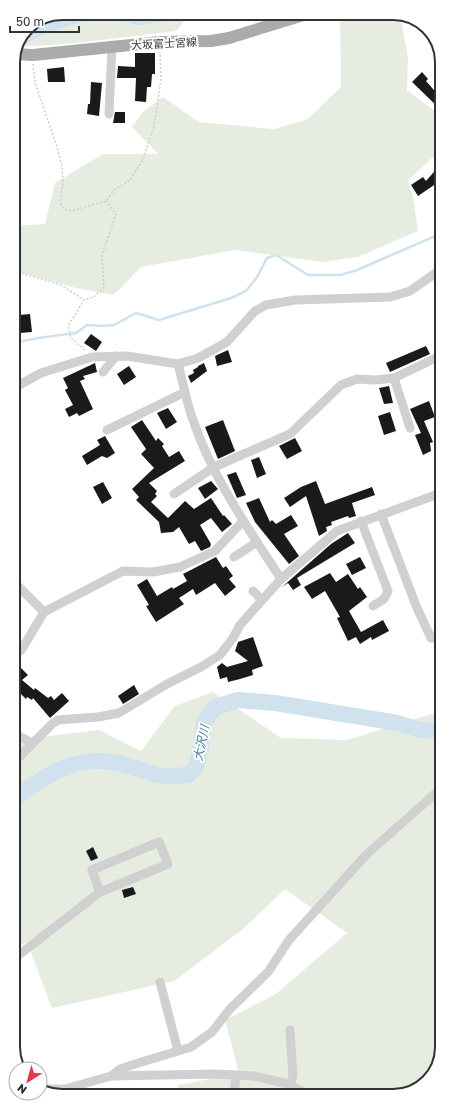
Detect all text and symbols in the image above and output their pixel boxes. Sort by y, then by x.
scale bar [10,8,79,34]
text: 50 m [16,14,44,29]
street label: 大坂富士宮線 [131,35,197,51]
water label: 大沢川 [190,722,212,762]
north arrow [8,1061,48,1101]
text: N [14,1082,29,1097]

